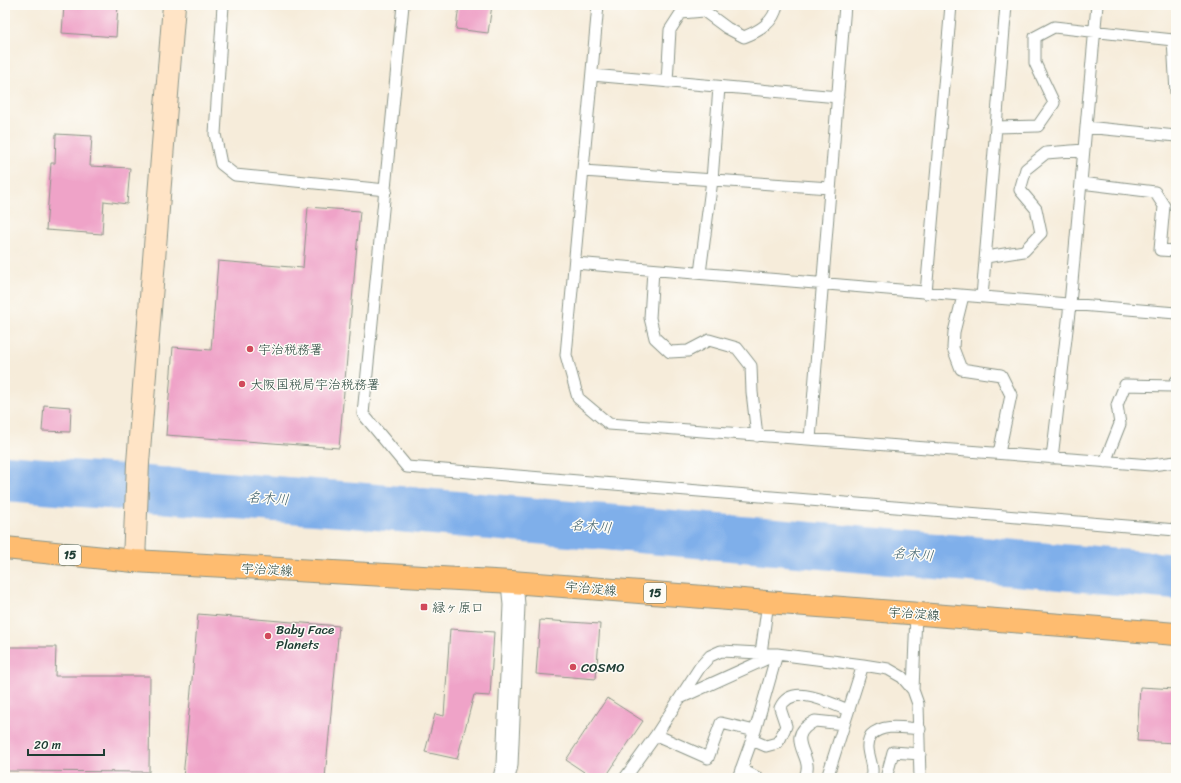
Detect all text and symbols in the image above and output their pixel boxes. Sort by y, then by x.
place label: 宇治税務署 [258,338,323,361]
marker: 宇治税務署 [245,344,255,354]
place label: 大阪国税局宇治税務署 [250,373,380,396]
marker: 大阪国税局宇治税務署 [237,379,247,389]
water label: 名木川 [246,485,290,512]
water label: 名木川 [569,512,613,541]
water label: 名木川 [891,540,935,569]
road number: 15 [59,545,81,565]
street label: 宇治淀線 [240,557,295,582]
street label: 宇治淀線 [564,575,619,602]
road number: 15 [644,583,666,603]
place label: 緑ヶ原口 [432,596,484,619]
street label: 宇治淀線 [887,600,942,627]
marker: 緑ヶ原口 [419,602,429,612]
place label: Baby Face Planets [276,618,334,656]
marker: Baby Face Planets [263,631,273,641]
place label: COSMO [581,656,625,679]
marker: COSMO [568,662,578,672]
scale bar [28,731,104,757]
text: 20 m [34,734,61,756]

